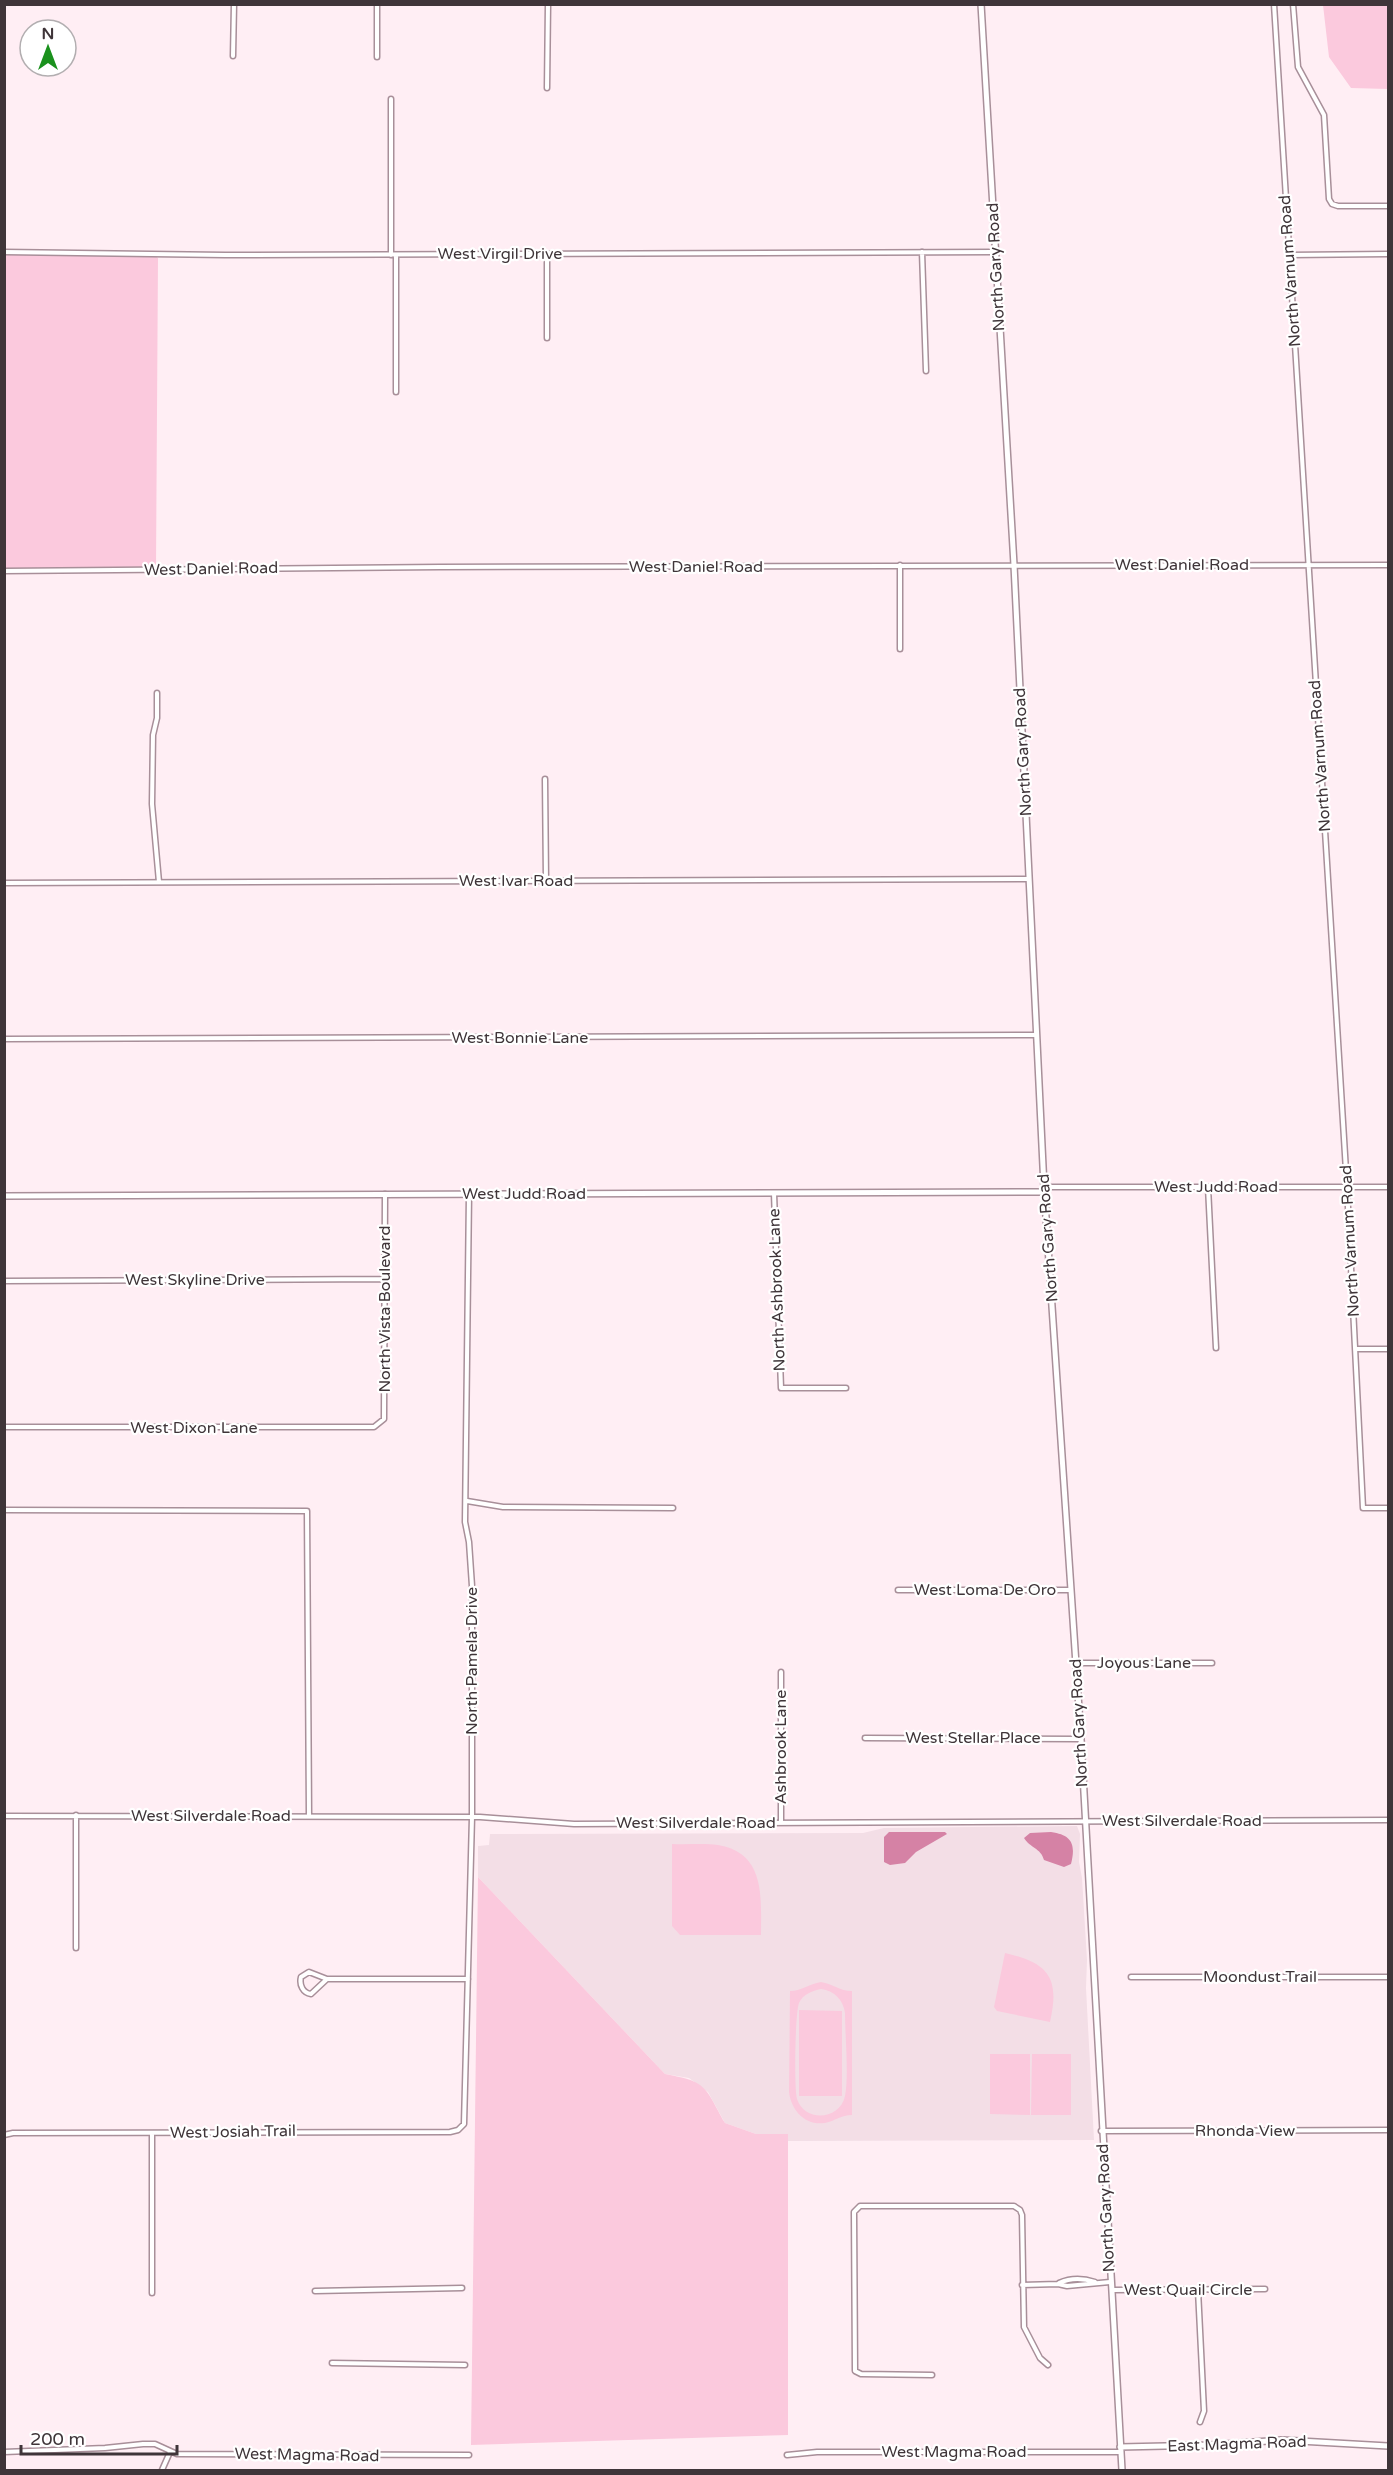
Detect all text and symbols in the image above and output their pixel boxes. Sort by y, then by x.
north arrow [18,18,78,78]
text: N [42,24,54,44]
street label: North Varnum Road [1275,194,1305,348]
street label: North Gary Road [983,202,1009,332]
street label: West Virgil Drive [438,244,562,264]
street label: West Daniel Road [1115,555,1249,575]
street label: West Daniel Road [629,557,763,577]
street label: West Daniel Road [144,558,278,580]
street label: North Varnum Road [1305,679,1335,833]
street label: North Gary Road [1010,687,1036,817]
street label: West Ivar Road [459,871,573,891]
street label: West Bonnie Lane [452,1028,588,1048]
street label: North Varnum Road [1336,1164,1364,1318]
street label: North Gary Road [1034,1173,1062,1303]
street label: West Judd Road [1154,1177,1278,1197]
street label: West Judd Road [462,1184,586,1204]
street label: North Ashbrook Lane [764,1208,790,1372]
street label: North Vista Boulevard [375,1225,395,1393]
street label: West Skyline Drive [125,1270,265,1290]
street label: West Dixon Lane [130,1418,258,1438]
street label: West Loma De Oro [914,1580,1056,1600]
street label: North Pamela Drive [462,1587,482,1735]
street label: Joyous Lane [1097,1653,1191,1673]
street label: North Gary Road [1066,1658,1092,1788]
street label: Ashbrook Lane [771,1690,791,1804]
street label: West Stellar Place [905,1728,1041,1748]
street label: West Silverdale Road [131,1806,291,1826]
street label: West Silverdale Road [1102,1811,1262,1831]
street label: West Silverdale Road [616,1813,776,1833]
street label: Moondust Trail [1203,1967,1317,1987]
street label: West Josiah Trail [170,2121,296,2143]
street label: Rhonda View [1195,2121,1296,2141]
street label: North Gary Road [1093,2143,1119,2273]
street label: West Quail Circle [1124,2280,1252,2300]
scale bar [21,2418,177,2456]
text: 200 m [30,2428,85,2450]
street label: East Magma Road [1167,2432,1307,2456]
street label: West Magma Road [882,2442,1027,2462]
street label: West Magma Road [234,2444,380,2466]

